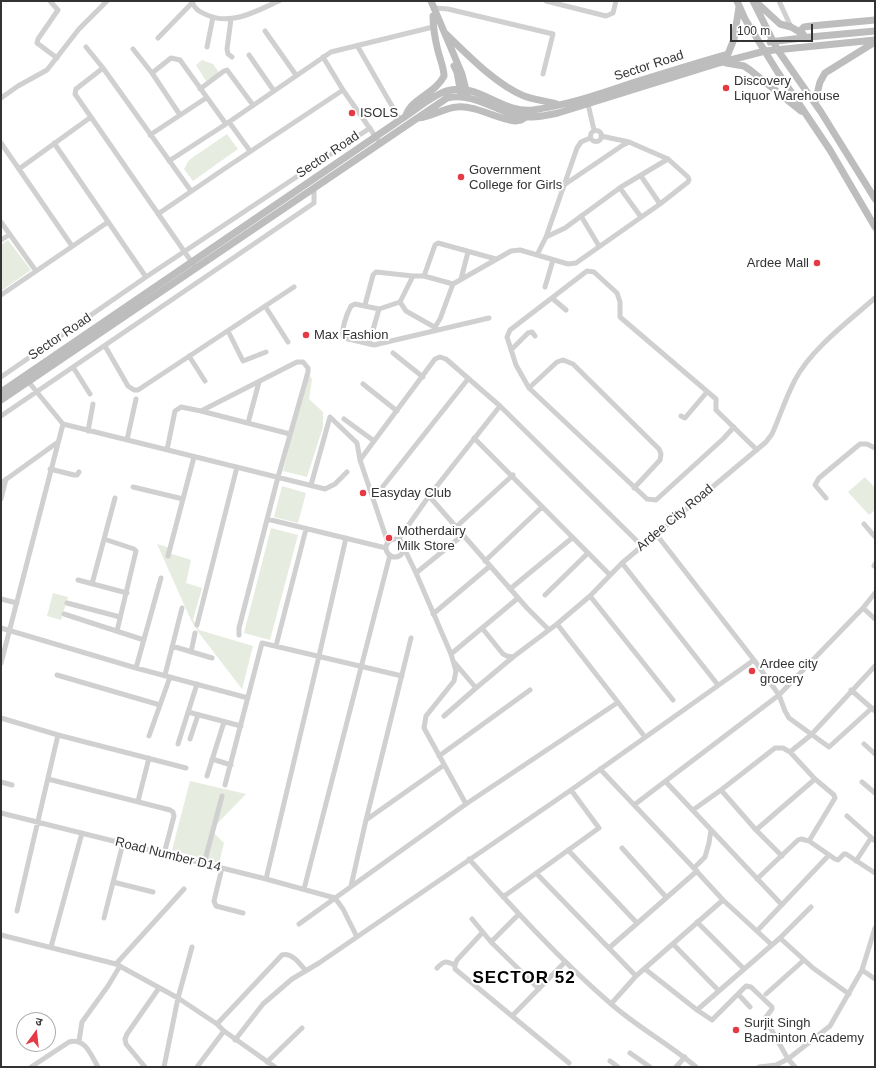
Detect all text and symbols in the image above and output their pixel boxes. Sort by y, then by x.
scale bar [732,16,815,42]
text: 100 m [737,24,770,38]
street label: Sector Road [612,47,686,85]
place label: Discovery Liquor Warehouse [734,73,840,104]
marker: Discovery Liquor Warehouse [721,83,731,93]
place label: ISOLS [360,105,398,121]
marker: ISOLS [347,108,357,118]
street label: Sector Road [294,128,362,182]
place label: Government College for Girls [469,162,562,193]
marker: Government College for Girls [456,172,466,182]
place label: Ardee Mall [747,255,809,271]
marker: Ardee Mall [812,258,822,268]
street label: Sector Road [26,310,94,364]
place label: Max Fashion [314,327,388,343]
marker: Max Fashion [301,330,311,340]
street label: Ardee City Road [633,481,717,555]
place label: Easyday Club [371,485,451,501]
marker: Easyday Club [358,488,368,498]
place label: Motherdairy Milk Store [397,523,466,554]
marker: Motherdairy Milk Store [384,533,394,543]
place label: Ardee city grocery [760,656,818,687]
marker: Ardee city grocery [747,666,757,676]
street label: Road Number D14 [114,834,222,876]
district label: SECTOR 52 [472,968,576,988]
north arrow [16,1012,56,1052]
text: उ [34,1015,44,1028]
place label: Surjit Singh Badminton Academy [744,1015,864,1046]
marker: Surjit Singh Badminton Academy [731,1025,741,1035]

